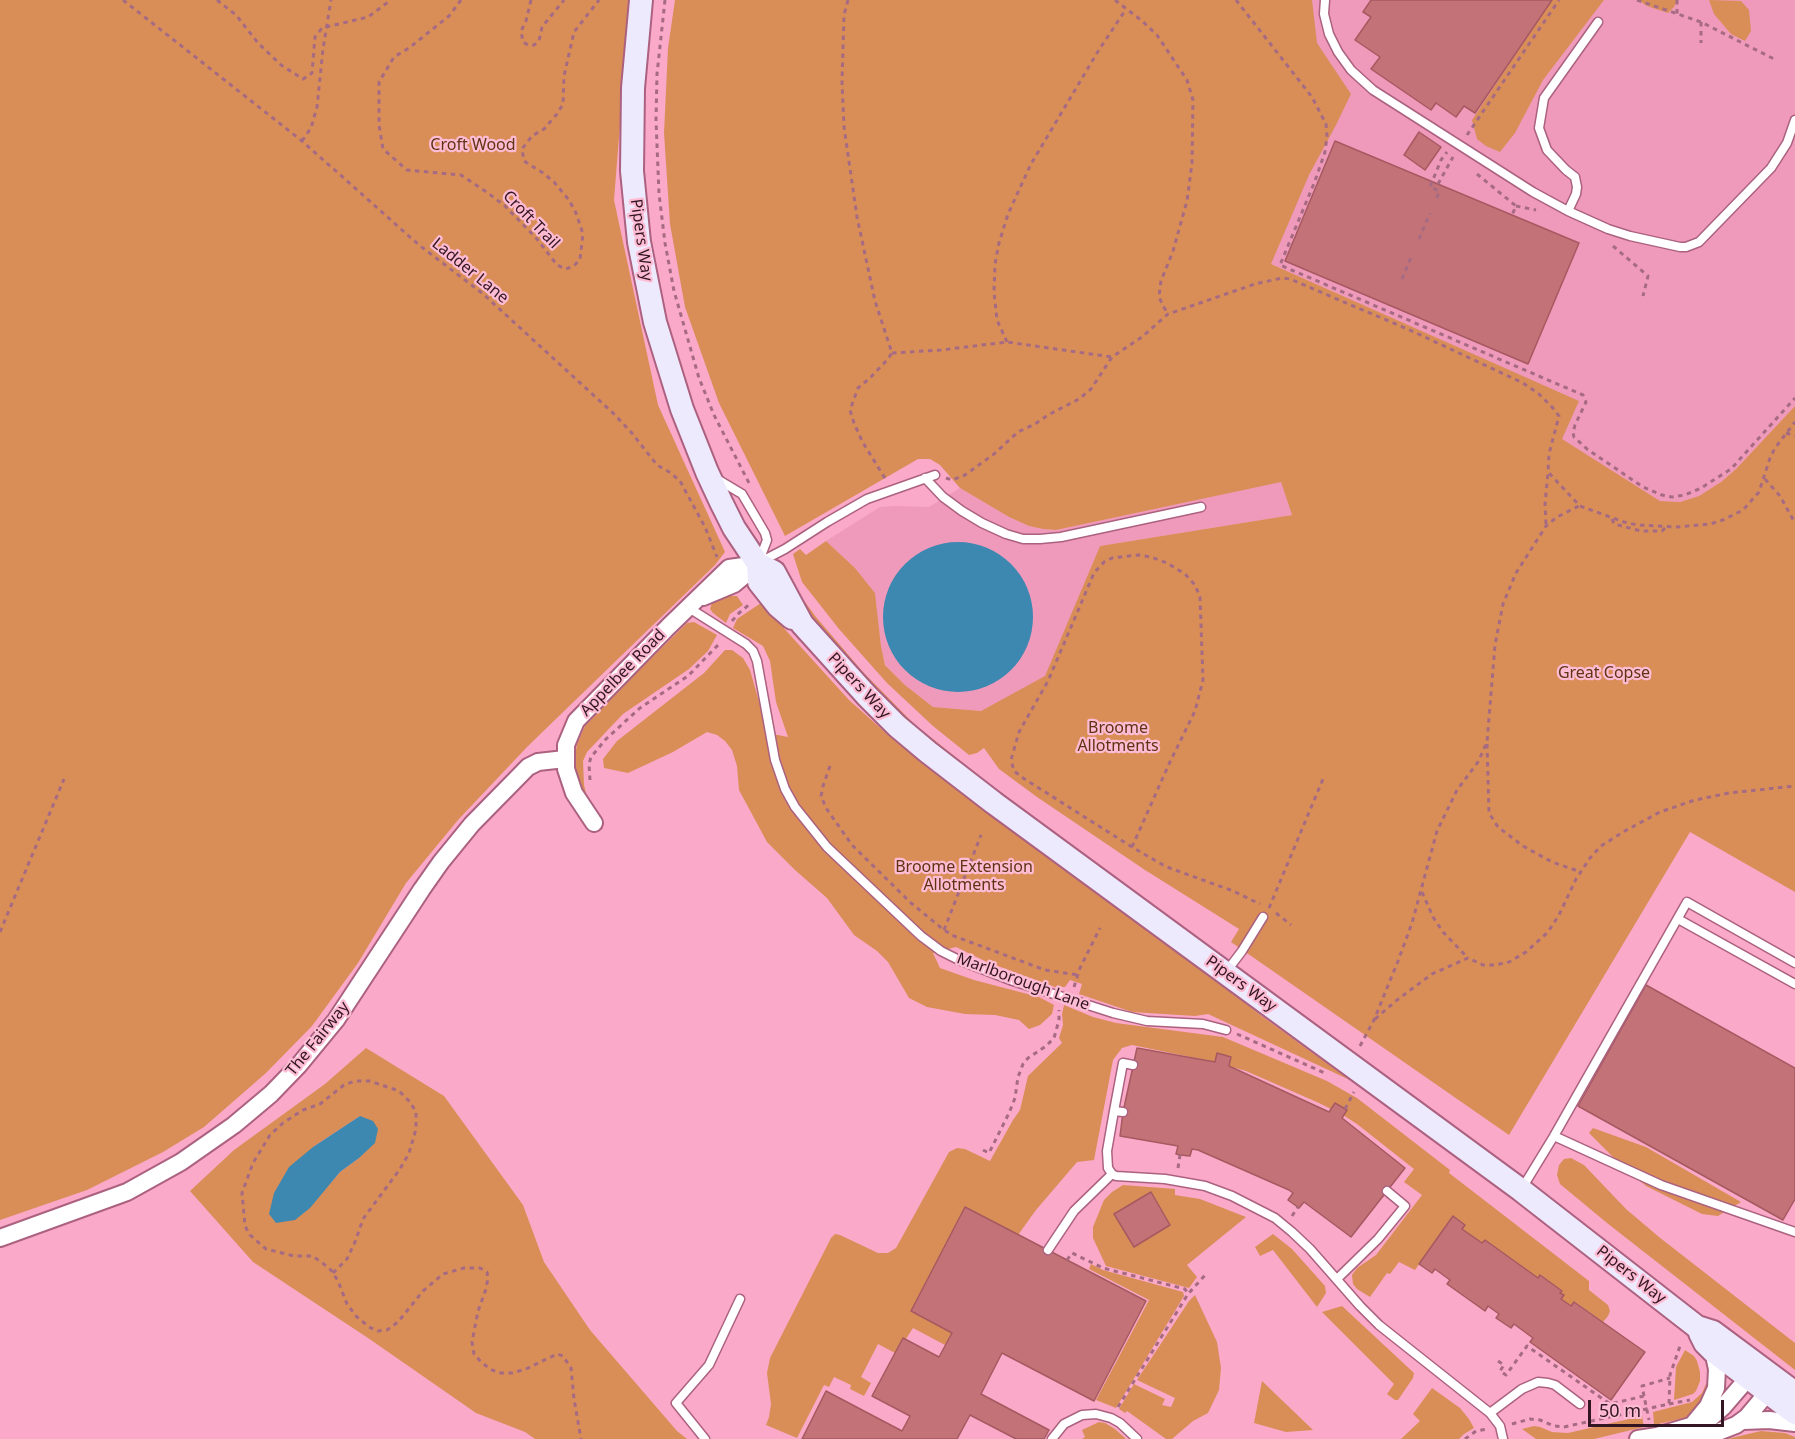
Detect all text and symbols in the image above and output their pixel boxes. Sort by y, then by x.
park label: Croft Wood [430,135,516,155]
street label: Croft Trail [499,187,563,253]
street label: Pipers Way [626,198,656,282]
street label: Ladder Lane [428,234,512,308]
street label: Appelbee Road [577,625,669,721]
street label: Pipers Way [824,649,894,723]
park label: Great Copse [1558,663,1650,683]
park label: Broome Allotments [1077,718,1159,756]
park label: Broome Extension Allotments [895,857,1033,895]
street label: Marlborough Lane [954,949,1092,1015]
street label: Pipers Way [1202,952,1280,1016]
street label: The Fairway [282,998,354,1080]
street label: Pipers Way [1592,1242,1670,1308]
scale bar [1591,1388,1728,1426]
text: 50 m [1599,1398,1641,1422]

